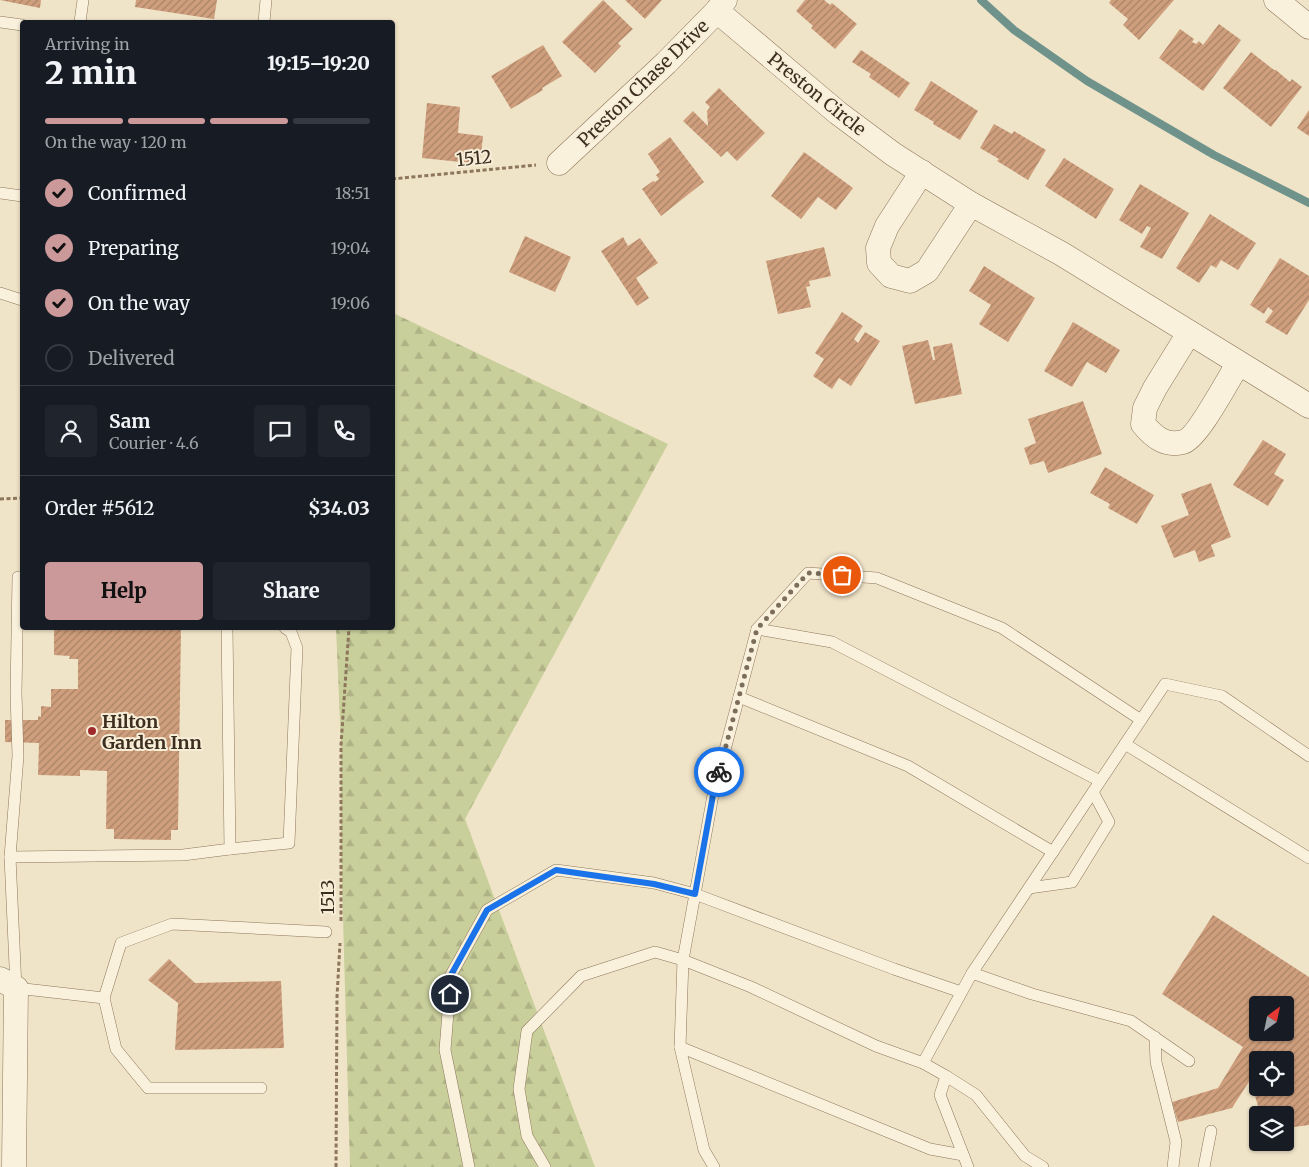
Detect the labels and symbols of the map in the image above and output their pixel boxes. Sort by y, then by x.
street label: Preston Chase Drive [573,14,713,152]
street label: Preston Circle [763,47,871,141]
street label: 1512 [455,145,493,171]
pin [821,554,863,596]
place label: Hilton Garden Inn [102,710,202,754]
marker: Hilton Garden Inn [86,725,98,737]
courier [694,747,744,797]
street label: 1513 [316,879,339,915]
pin [429,973,471,1015]
north arrow [1249,996,1294,1041]

